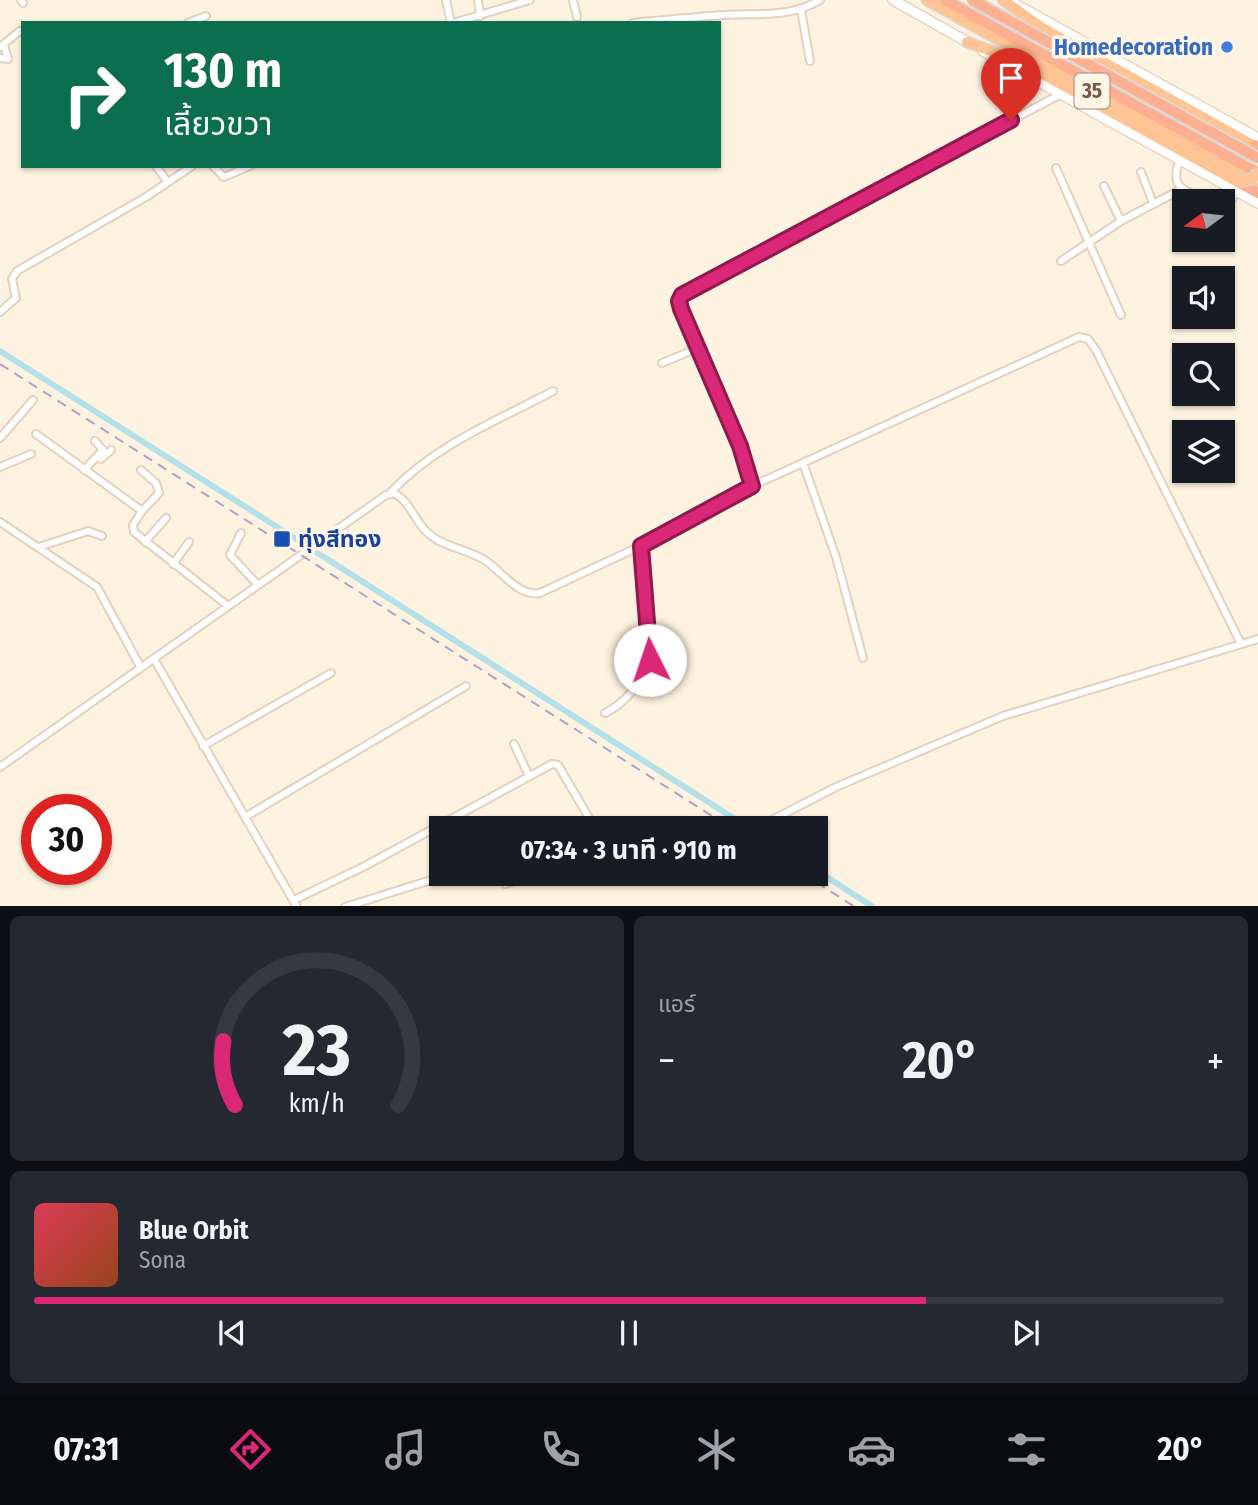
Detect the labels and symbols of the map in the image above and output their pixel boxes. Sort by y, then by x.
place label: Homedecoration [1054,33,1213,61]
marker: Homedecoration [1219,39,1235,55]
pin [981,48,1041,120]
road number: 35 [1074,74,1110,108]
north arrow [1172,189,1236,252]
place label: ทุ่งสีทอง [298,525,381,553]
marker: ทุ่งสีทอง [272,529,292,549]
position arrow [613,623,687,697]
speed limit sign: 30 [21,794,112,885]

